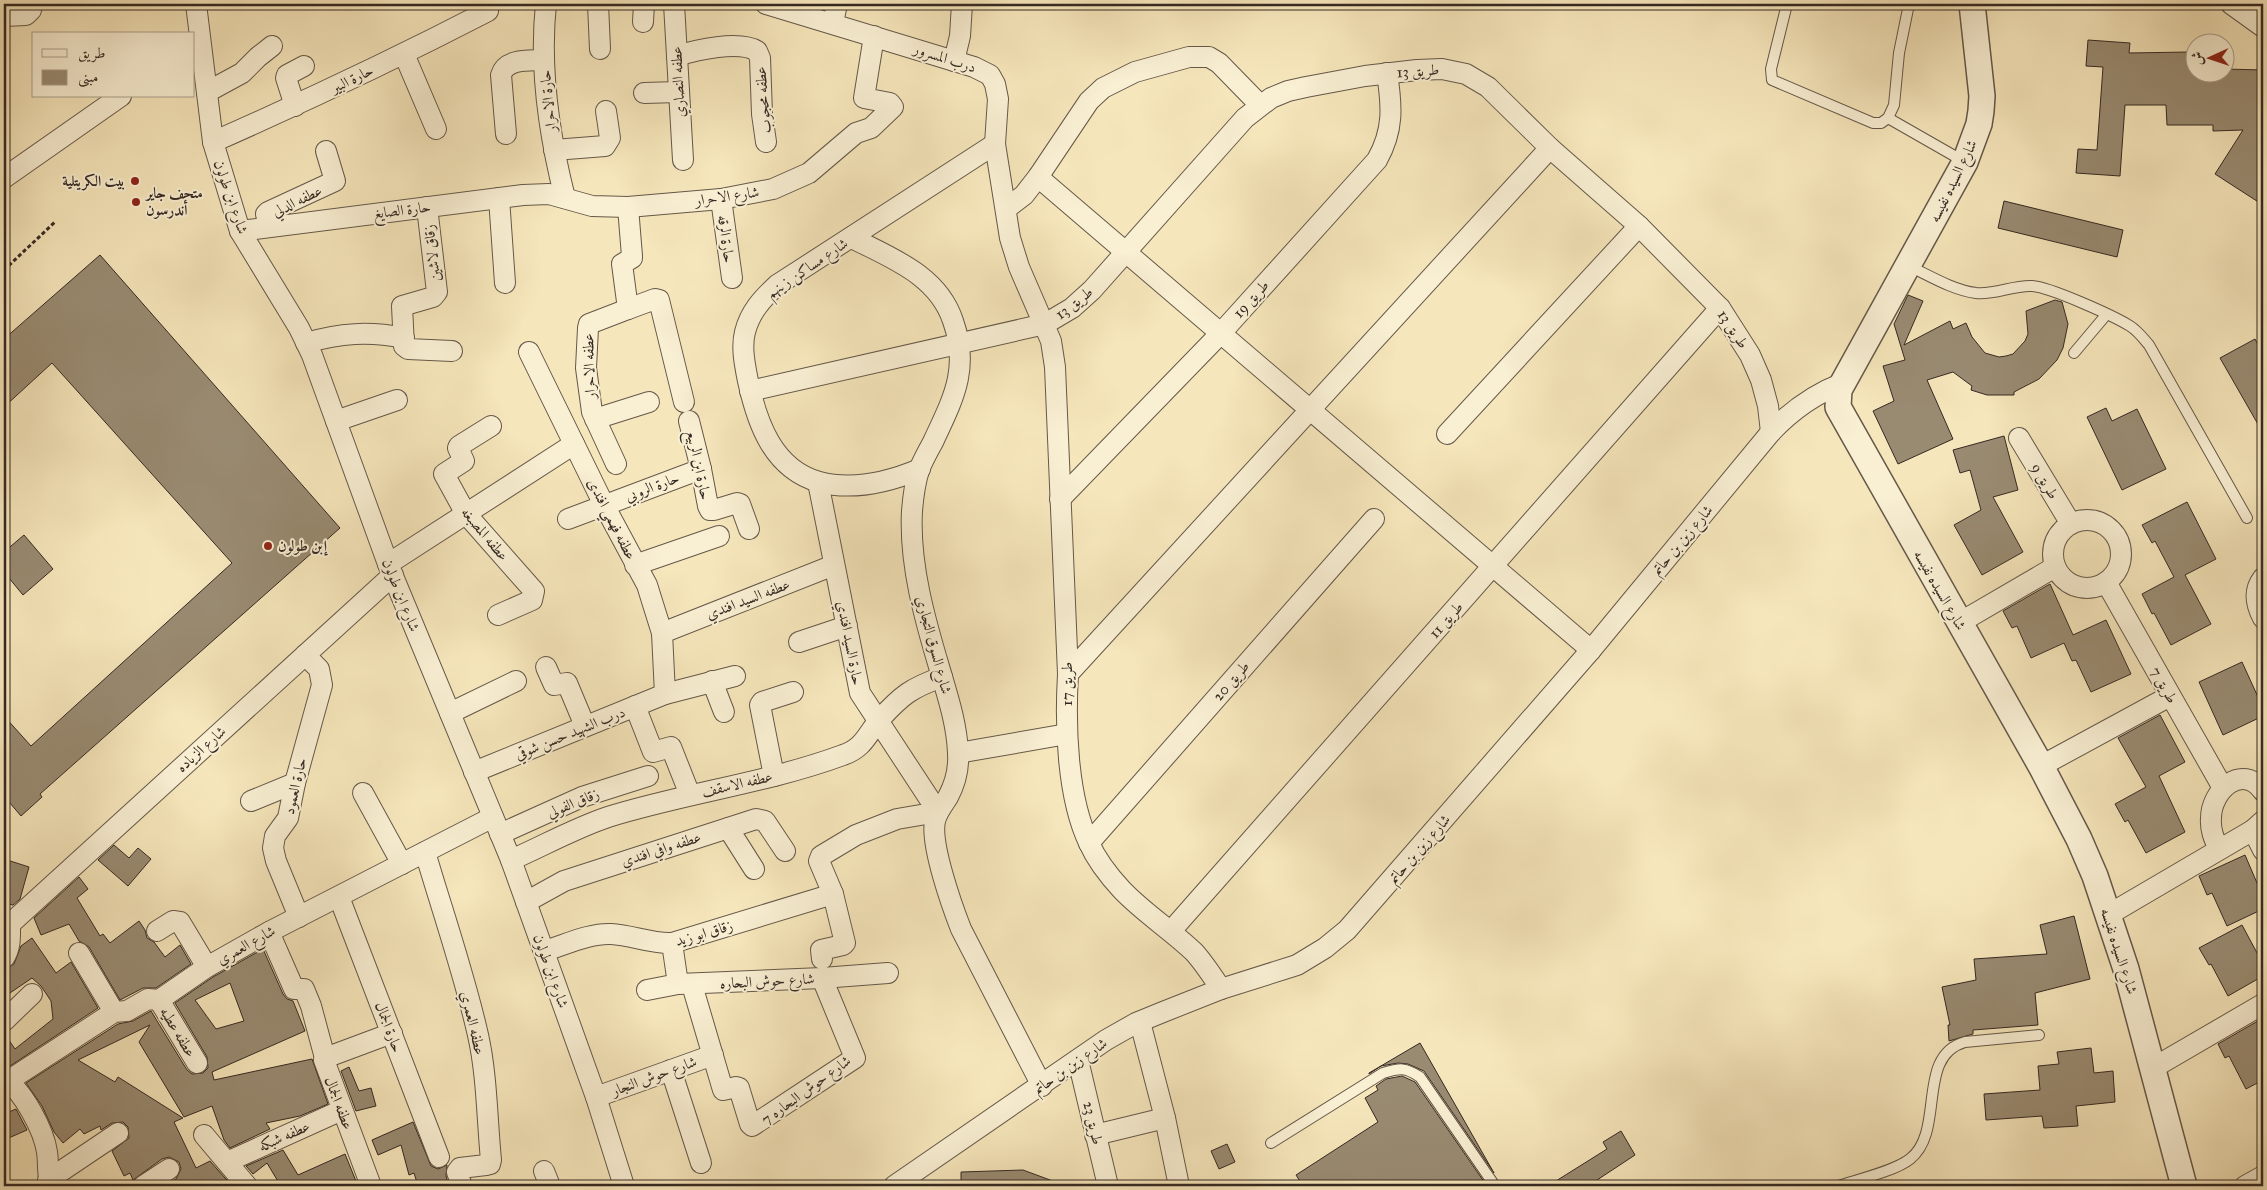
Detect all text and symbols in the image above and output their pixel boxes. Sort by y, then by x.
legend [32,32,195,98]
north arrow [2184,32,2234,82]
street label: درب المسرور [909,39,978,77]
text: طريق [78,44,105,63]
street label: عطفه النصاري [667,46,692,118]
text: ش [2189,51,2206,66]
street label: حارة البير [326,61,376,98]
street label: طريق 13 [1396,61,1440,82]
street label: عطفه محجوب [751,66,775,134]
text: مبنى [78,68,98,88]
street label: حارة الاحرار [536,69,560,135]
street label: شارع السيده نفيسه [1925,137,1984,227]
street label: شارع ابن طولون [206,158,252,238]
place label: بيت الكريتلية [62,172,125,191]
marker: بيت الكريتلية [129,175,141,187]
street label: عطفه الدلي [269,181,326,224]
street label: شارع الاحرار [692,183,761,214]
place label: متحف جاير أندرسون [144,184,203,219]
marker: متحف جاير أندرسون [130,196,142,208]
street label: حارة الصايغ [372,198,432,227]
street label: حارة الرقه [714,214,738,264]
street label: زقاق لاشين [420,224,444,282]
street label: شارع مساكن زينهم [763,234,854,306]
street label: طريق 19 [1229,276,1273,322]
street label: طريق 13 [1052,283,1097,324]
street label: طريق 13 [1713,306,1752,352]
street label: عطفه الاحرار [579,333,599,401]
street label: حارة ابن الربيع [678,429,715,502]
street label: طريق 9 [2026,460,2063,503]
street label: حارة الروبي [622,468,683,508]
street label: عطفه فهمي افندى [579,475,640,565]
street label: شارع زين بن حاتم [1647,501,1720,581]
street label: عطفه المصبغه [457,504,513,564]
place label: إبن طولون [278,537,329,556]
marker: إبن طولون [262,540,274,552]
street label: شارع السيده نفيسه [1906,547,1970,635]
street label: شارع ابن طولون [375,556,424,636]
street label: عطفه السيد افندي [704,575,793,626]
street label: شارع السوق التجاري [908,594,956,697]
street label: طريق 11 [1425,598,1467,643]
street label: حارة السيد افندي [830,599,867,687]
street label: طريق 20 [1209,657,1254,705]
street label: طريق 17 [1058,662,1077,706]
street label: طريق 7 [2146,664,2181,707]
street label: درب الشهيد حسن شوقي [512,703,629,766]
street label: شارع الزياده [172,722,232,779]
street label: حارة العمود [280,756,310,816]
street label: عطفه الاسقف [700,767,774,801]
street label: زقاق الفولي [544,784,603,824]
street label: شارع زين بن حاتم [1384,811,1457,890]
street label: عطفه وافي افندي [619,828,704,873]
street label: شارع السيده نفيسه [2093,906,2141,998]
street label: زقاق ابو زيد [673,916,735,950]
street label: شارع العمري [214,922,280,972]
street label: شارع ابن طولون [526,932,573,1012]
street label: شارع حوش البحاره [719,970,815,996]
street label: عطفه العمري [454,989,489,1057]
street label: حارة الجمال [371,999,407,1055]
street label: عطفه عطيه [156,1004,200,1060]
street label: شارع زين بن حاتم [1030,1034,1113,1101]
street label: شارع حوش النجار [607,1052,700,1104]
street label: شارع حوش البحاره 7 [758,1052,857,1132]
street label: عطفه الجمال [321,1074,357,1132]
street label: طريق 23 [1078,1100,1107,1147]
street label: عطفه شبكه [256,1117,312,1155]

